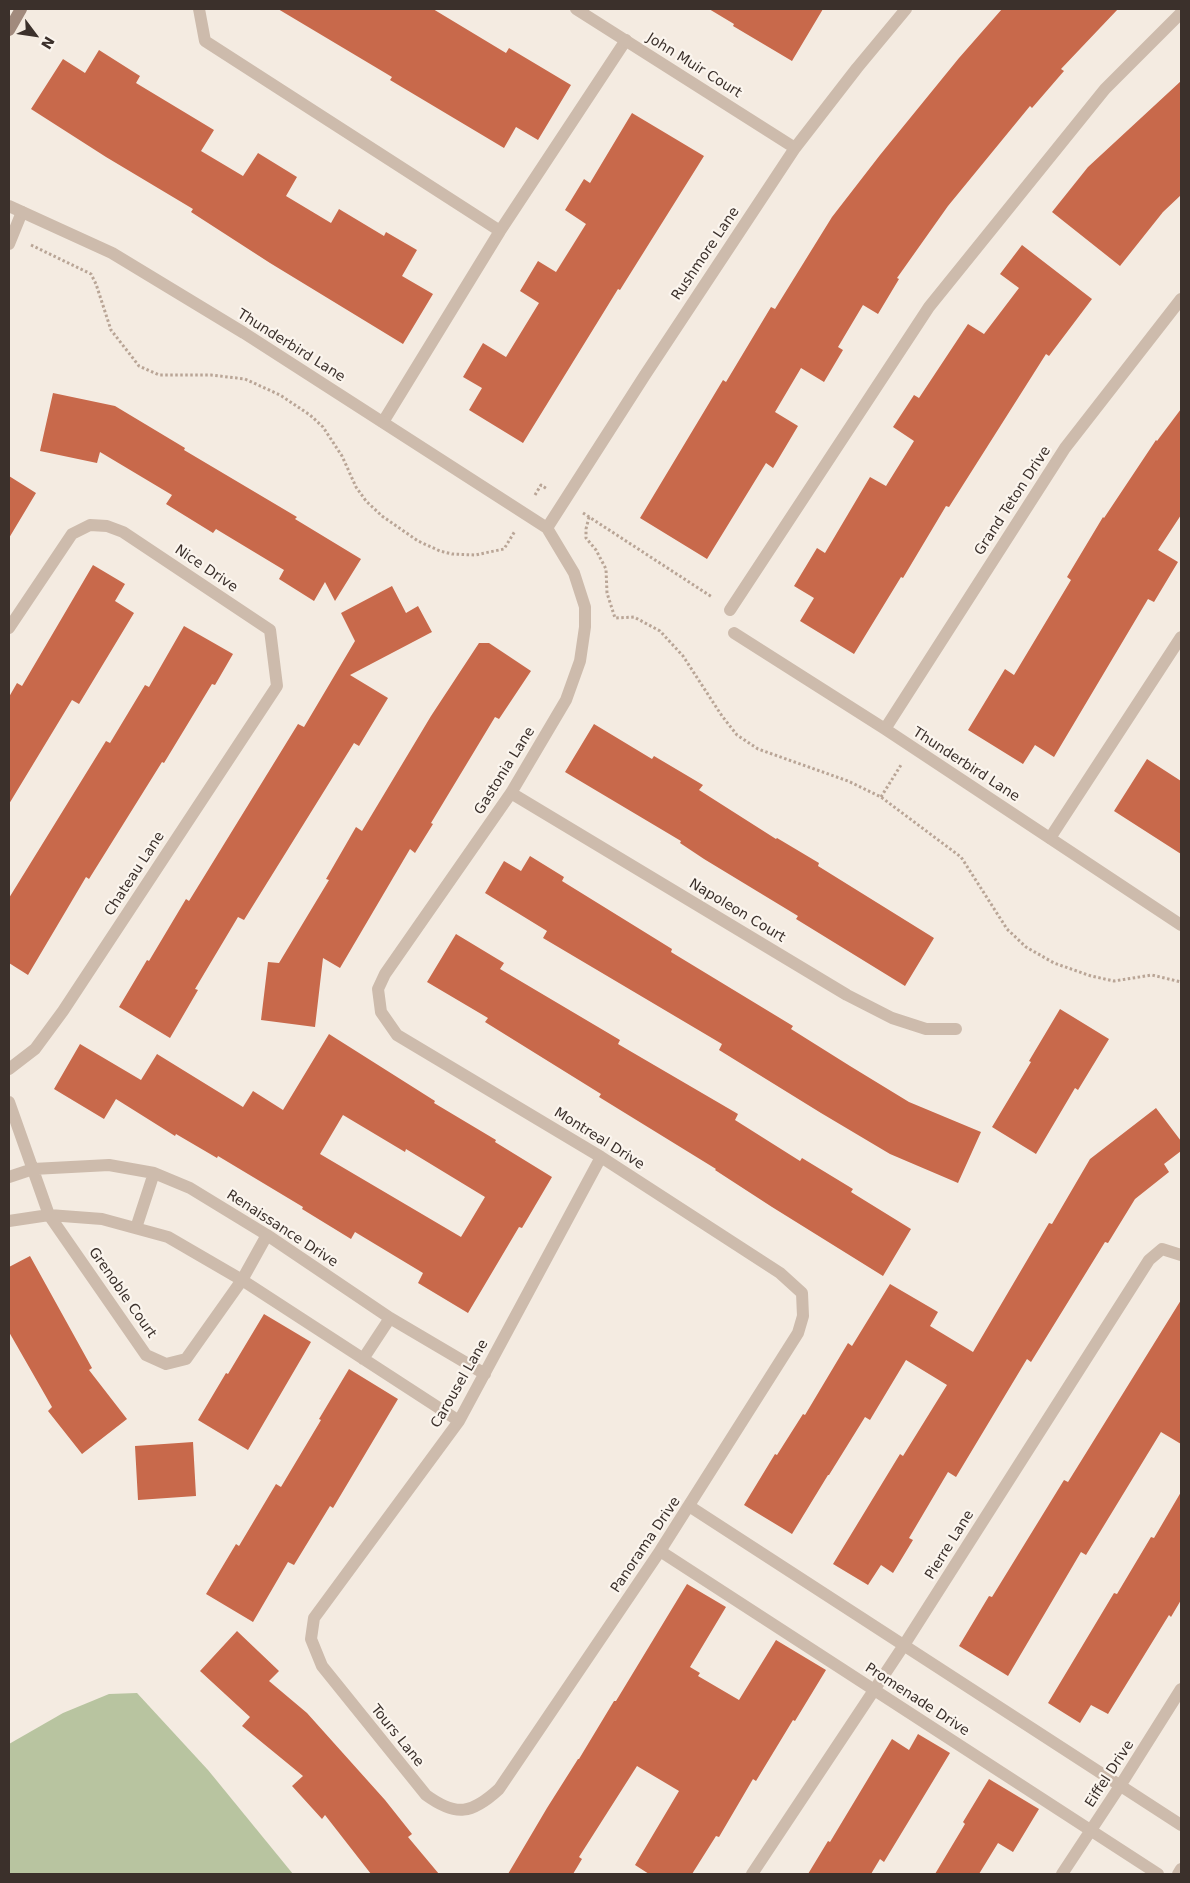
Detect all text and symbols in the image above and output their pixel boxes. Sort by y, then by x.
north arrow [10,10,60,60]
street label: John Muir Court [644,30,744,102]
text: N [38,34,58,52]
street label: Rushmore Lane [669,204,743,304]
street label: Thunderbird Lane [234,306,348,386]
street label: Grand Teton Drive [971,443,1055,559]
street label: Nice Drive [171,542,241,596]
street label: Gastonia Lane [471,724,539,818]
street label: Thunderbird Lane [909,724,1023,806]
street label: Chateau Lane [102,829,168,919]
street label: Napoleon Court [686,876,788,946]
street label: Montreal Drive [551,1105,647,1173]
street label: Renaissance Drive [223,1187,341,1271]
street label: Grenoble Court [85,1245,159,1341]
street label: Carousel Lane [428,1337,492,1431]
street label: Panorama Drive [608,1494,684,1596]
street label: Pierre Lane [922,1507,978,1583]
street label: Promenade Drive [862,1660,972,1740]
street label: Tours Lane [367,1702,427,1770]
street label: Eiffel Drive [1082,1737,1138,1811]

